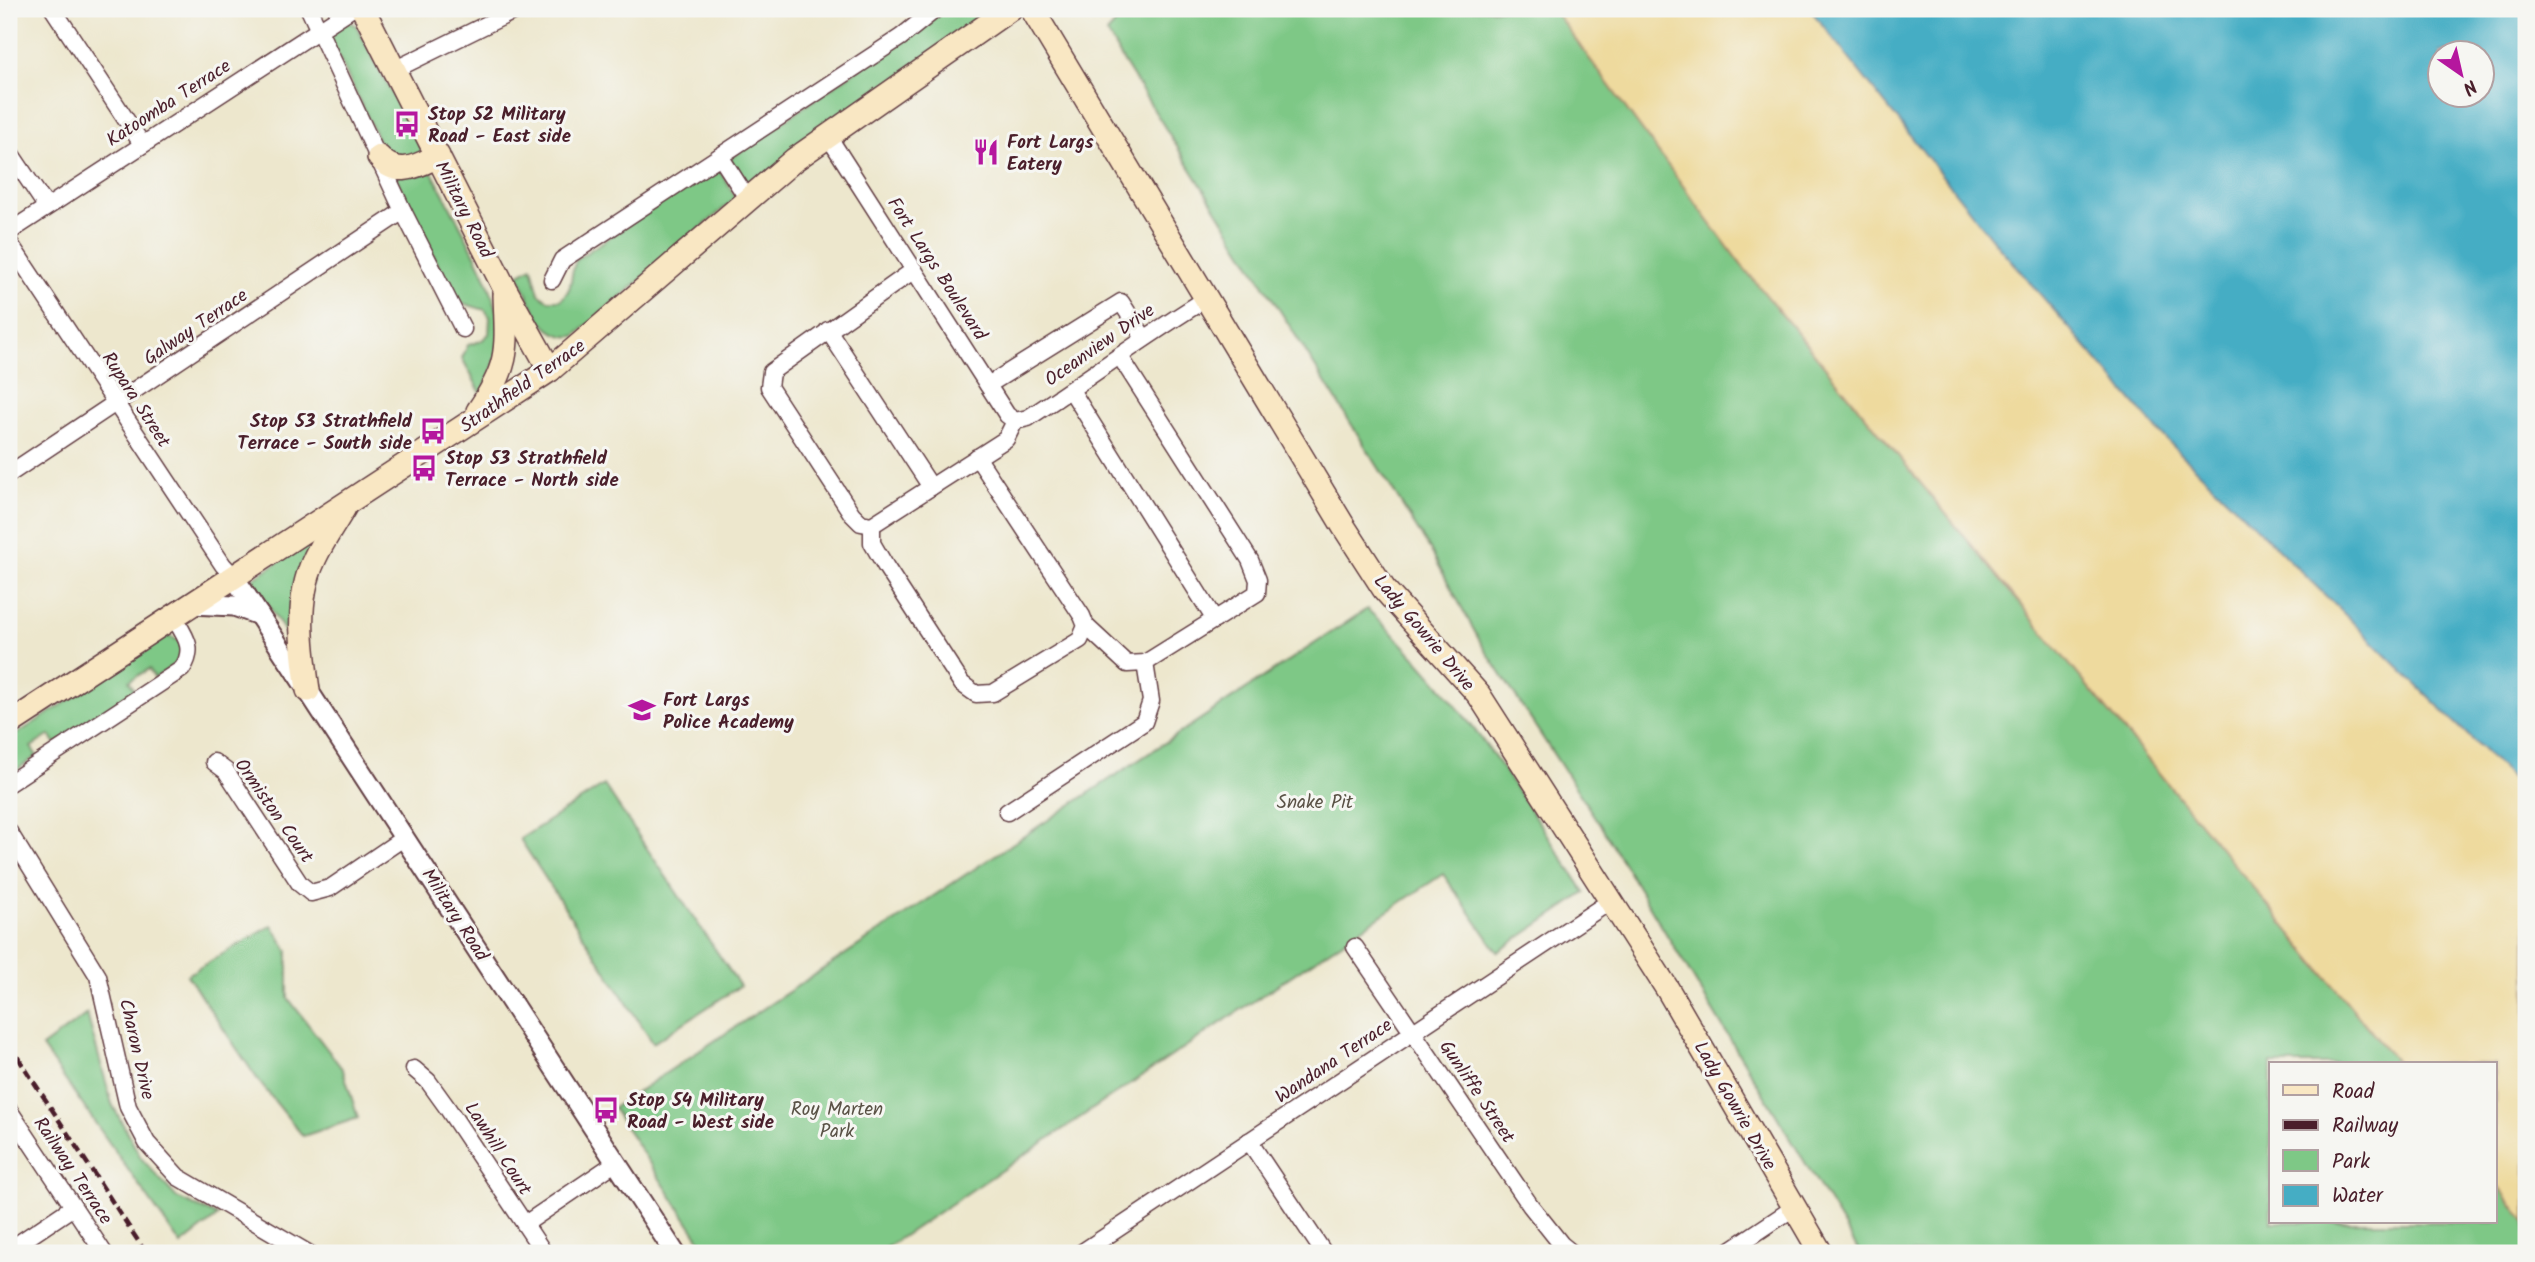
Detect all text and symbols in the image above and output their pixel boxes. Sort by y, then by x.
north arrow [2426,38,2496,108]
street label: Katoomba Terrace [101,52,238,155]
text: N [2456,71,2483,102]
place label: Stop 52 Military Road - East side [428,100,571,152]
bus stop icon: Stop 52 Military Road - East side [392,109,422,139]
place label: Fort Largs Eatery [1007,128,1094,180]
restaurant icon: Fort Largs Eatery [971,137,1001,167]
street label: Military Road [426,156,501,264]
street label: Fort Largs Boulevard [879,191,994,347]
street label: Galway Terrace [138,281,255,374]
street label: Oceanview Drive [1039,296,1162,395]
street label: Strathfield Terrace [454,332,593,441]
street label: Rupara Street [93,346,178,455]
place label: Stop 53 Strathfield Terrace - South side [237,407,413,459]
bus stop icon: Stop 53 Strathfield Terrace - South side [418,416,448,446]
place label: Stop 53 Strathfield Terrace - North side [445,444,619,496]
bus stop icon: Stop 53 Strathfield Terrace - North side [409,453,439,483]
street label: Lady Gowrie Drive [1365,568,1482,699]
place label: Fort Largs Police Academy [663,686,794,738]
school or university icon: Fort Largs Police Academy [627,695,657,725]
street label: Ormiston Court [226,753,321,870]
park label: Snake Pit [1277,788,1354,818]
street label: Military Road [413,863,496,968]
street label: Charon Drive [110,996,162,1103]
street label: Wandana Terrace [1269,1011,1399,1112]
street label: Gunliffe Street [1431,1035,1522,1150]
street label: Lady Gowrie Drive [1685,1036,1784,1177]
legend [2269,1062,2496,1224]
text: Road [2332,1076,2375,1109]
place label: Stop 54 Military Road - West side [627,1086,774,1138]
bus stop icon: Stop 54 Military Road - West side [591,1095,621,1125]
park label: Roy Marten Park [791,1095,883,1147]
street label: Lawhill Court [456,1096,539,1202]
text: Railway [2332,1110,2398,1143]
street label: Railway Terrace [25,1111,120,1232]
text: Park [2332,1146,2370,1179]
text: Water [2332,1180,2384,1213]

